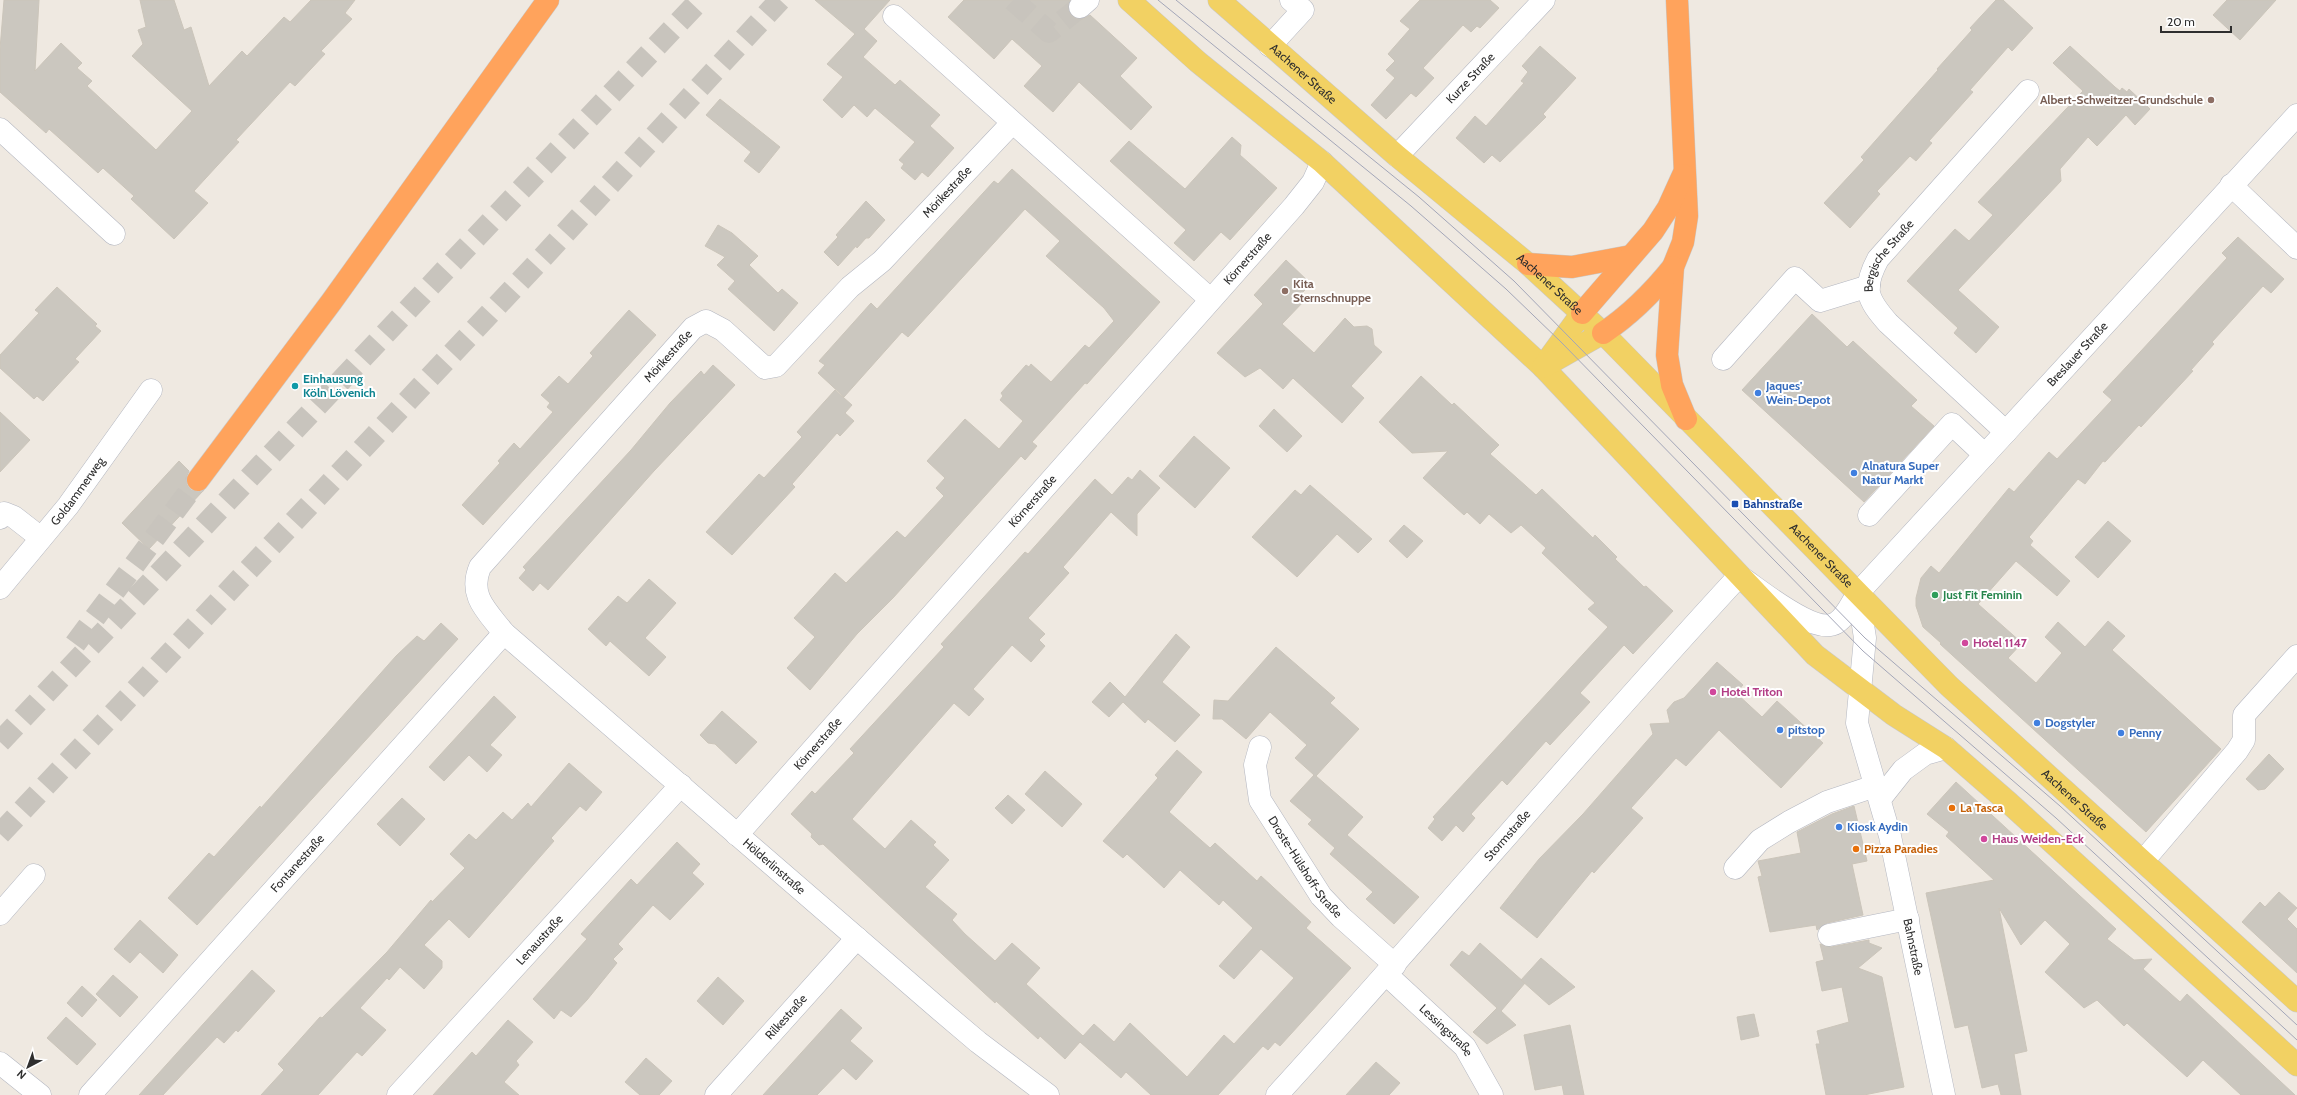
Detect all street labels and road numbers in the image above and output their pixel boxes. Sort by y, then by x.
street label: Aachener Straße [1267,40,1340,107]
street label: Kurze Straße [1442,49,1498,106]
street label: Mörikestraße [919,163,974,221]
street label: Bergische Straße [1860,216,1917,292]
street label: Körnerstraße [1220,229,1274,288]
street label: Aachener Straße [1514,250,1586,318]
street label: Breslauer Straße [2043,318,2111,389]
street label: Mörikestraße [640,326,695,385]
street label: Goldammerweg [47,453,108,528]
street label: Körnerstraße [1005,471,1059,530]
street label: Aachener Straße [1787,520,1856,590]
street label: Körnerstraße [790,714,845,773]
street label: Aachener Straße [2039,765,2111,833]
street label: Stormstraße [1480,806,1533,864]
street label: Droste-Hülshoff-Straße [1265,813,1346,921]
street label: Fontanestraße [267,831,327,895]
street label: Hölderlinstraße [740,835,809,897]
street label: Lenaustraße [513,911,566,968]
street label: Bahnstraße [1900,917,1927,977]
street label: Rilkestraße [762,991,810,1042]
street label: Lessingstraße [1417,1001,1477,1058]

